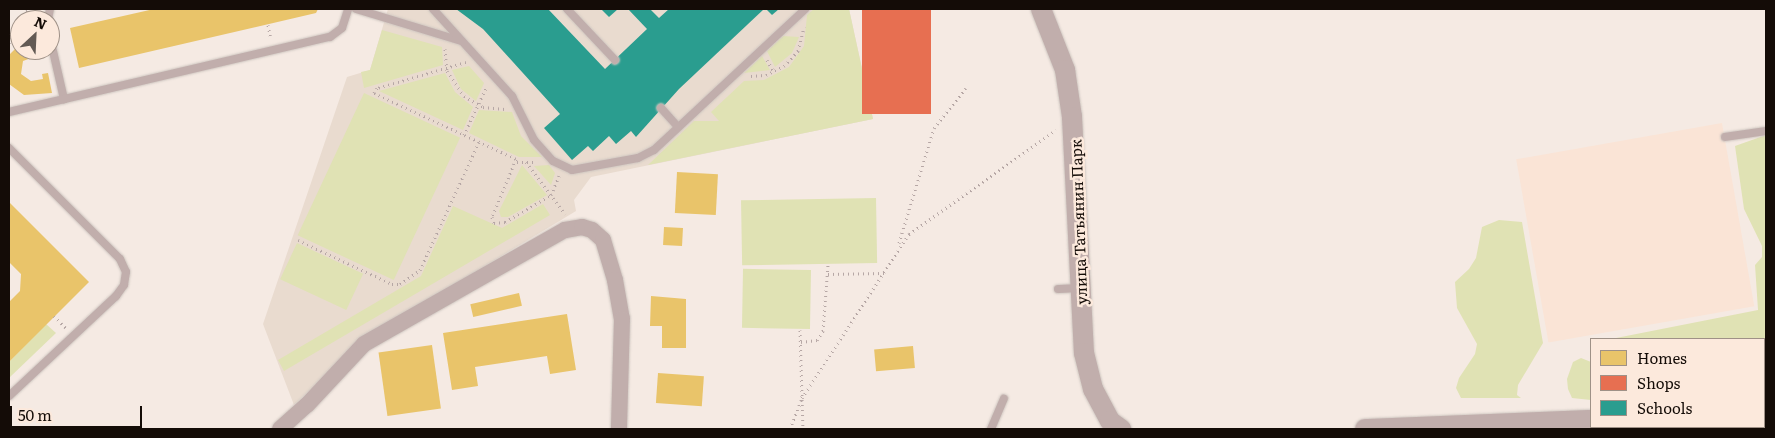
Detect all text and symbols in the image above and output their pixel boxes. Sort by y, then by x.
north arrow [10,10,60,60]
text: N [31,11,50,34]
street label: улица Татьянин Парк [1066,139,1090,305]
legend [1590,338,1765,428]
text: Homes [1637,346,1687,369]
text: Shops [1637,371,1680,394]
scale bar [12,396,145,428]
text: Schools [1637,396,1692,419]
text: 50 m [18,403,52,426]

